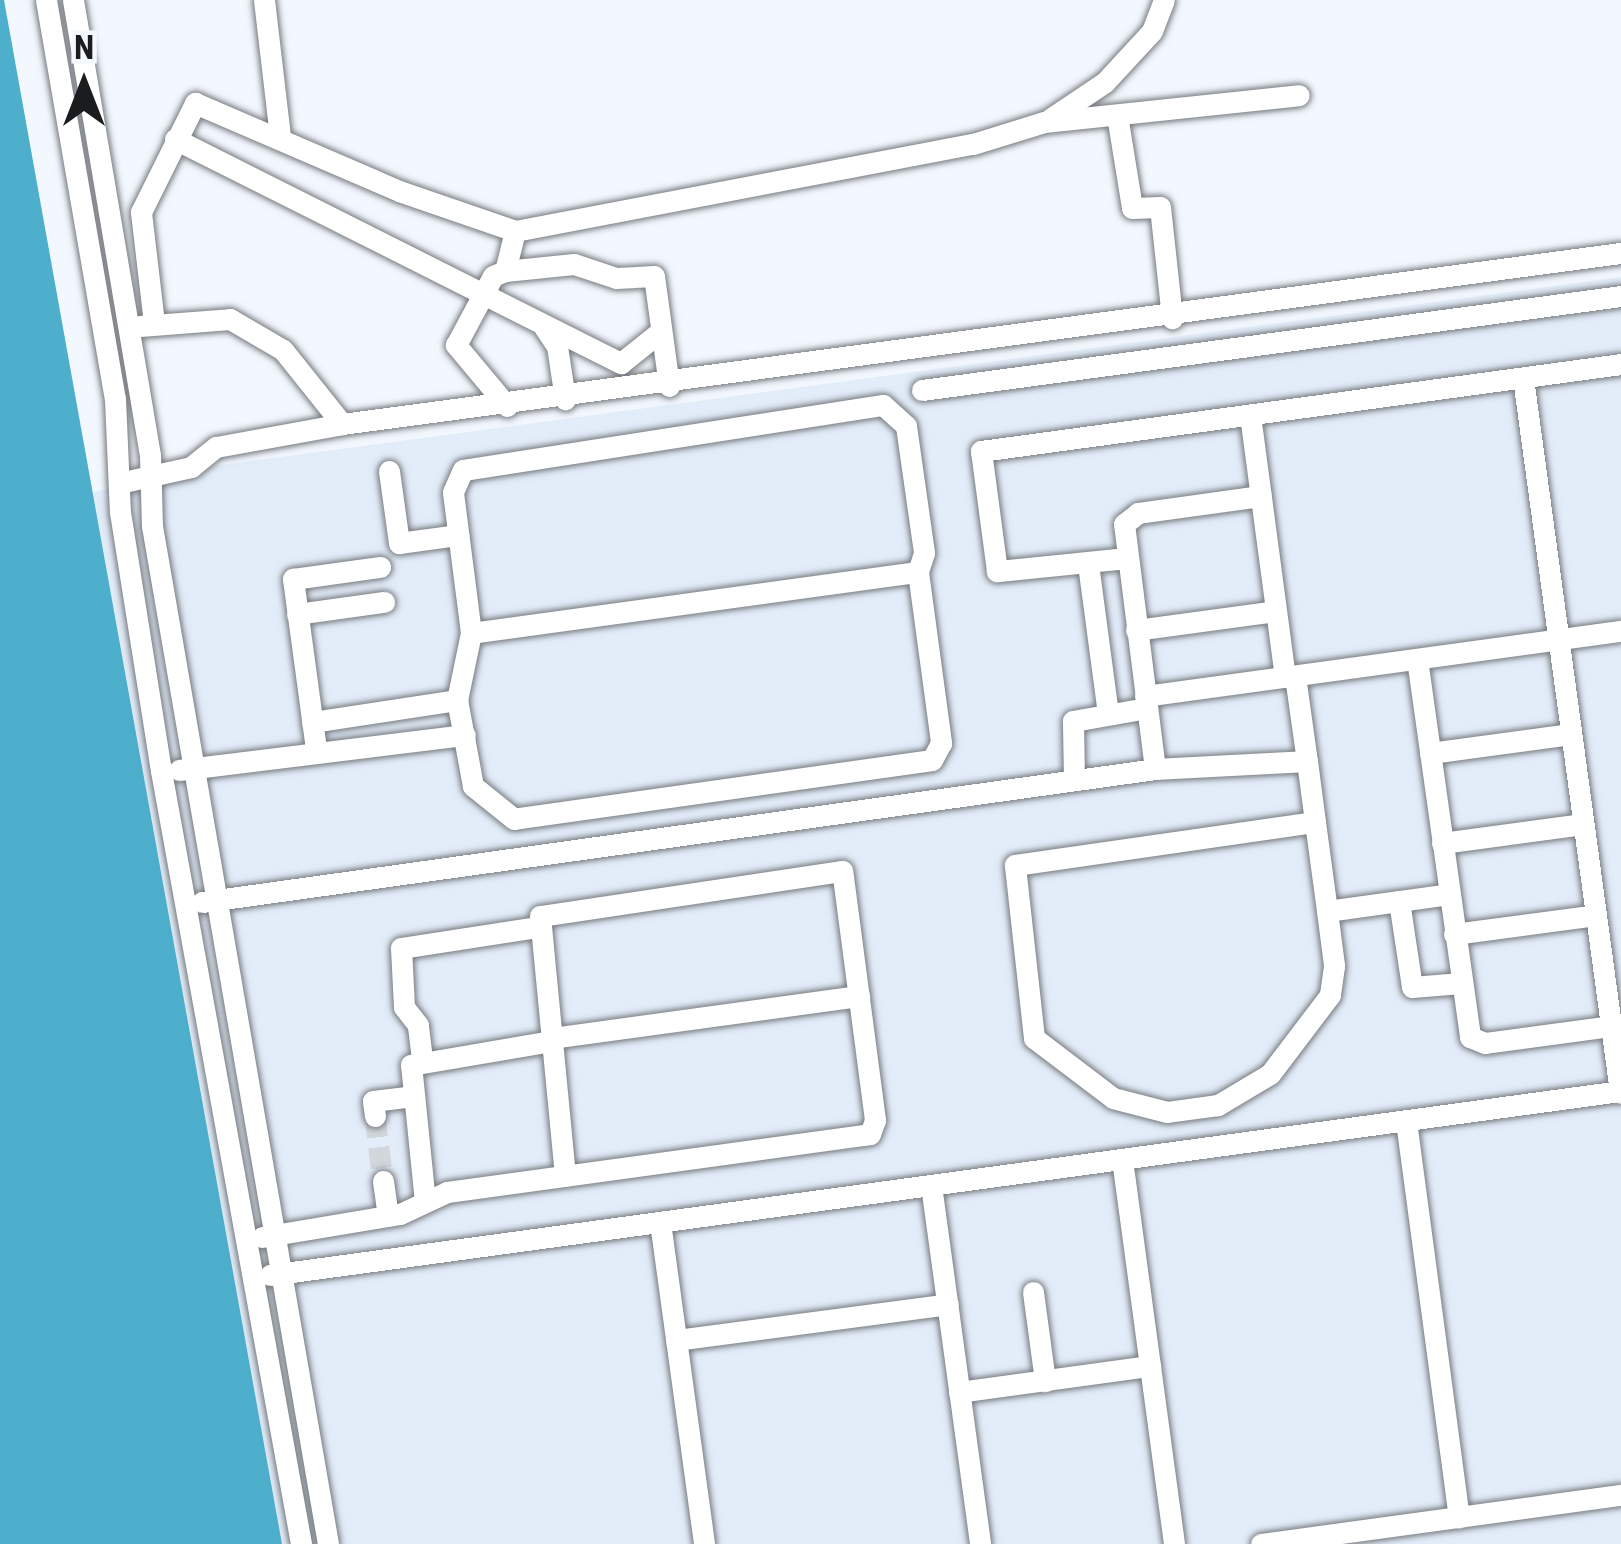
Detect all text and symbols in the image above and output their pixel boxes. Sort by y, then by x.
north arrow [24,24,144,144]
text: N [74,28,94,67]

